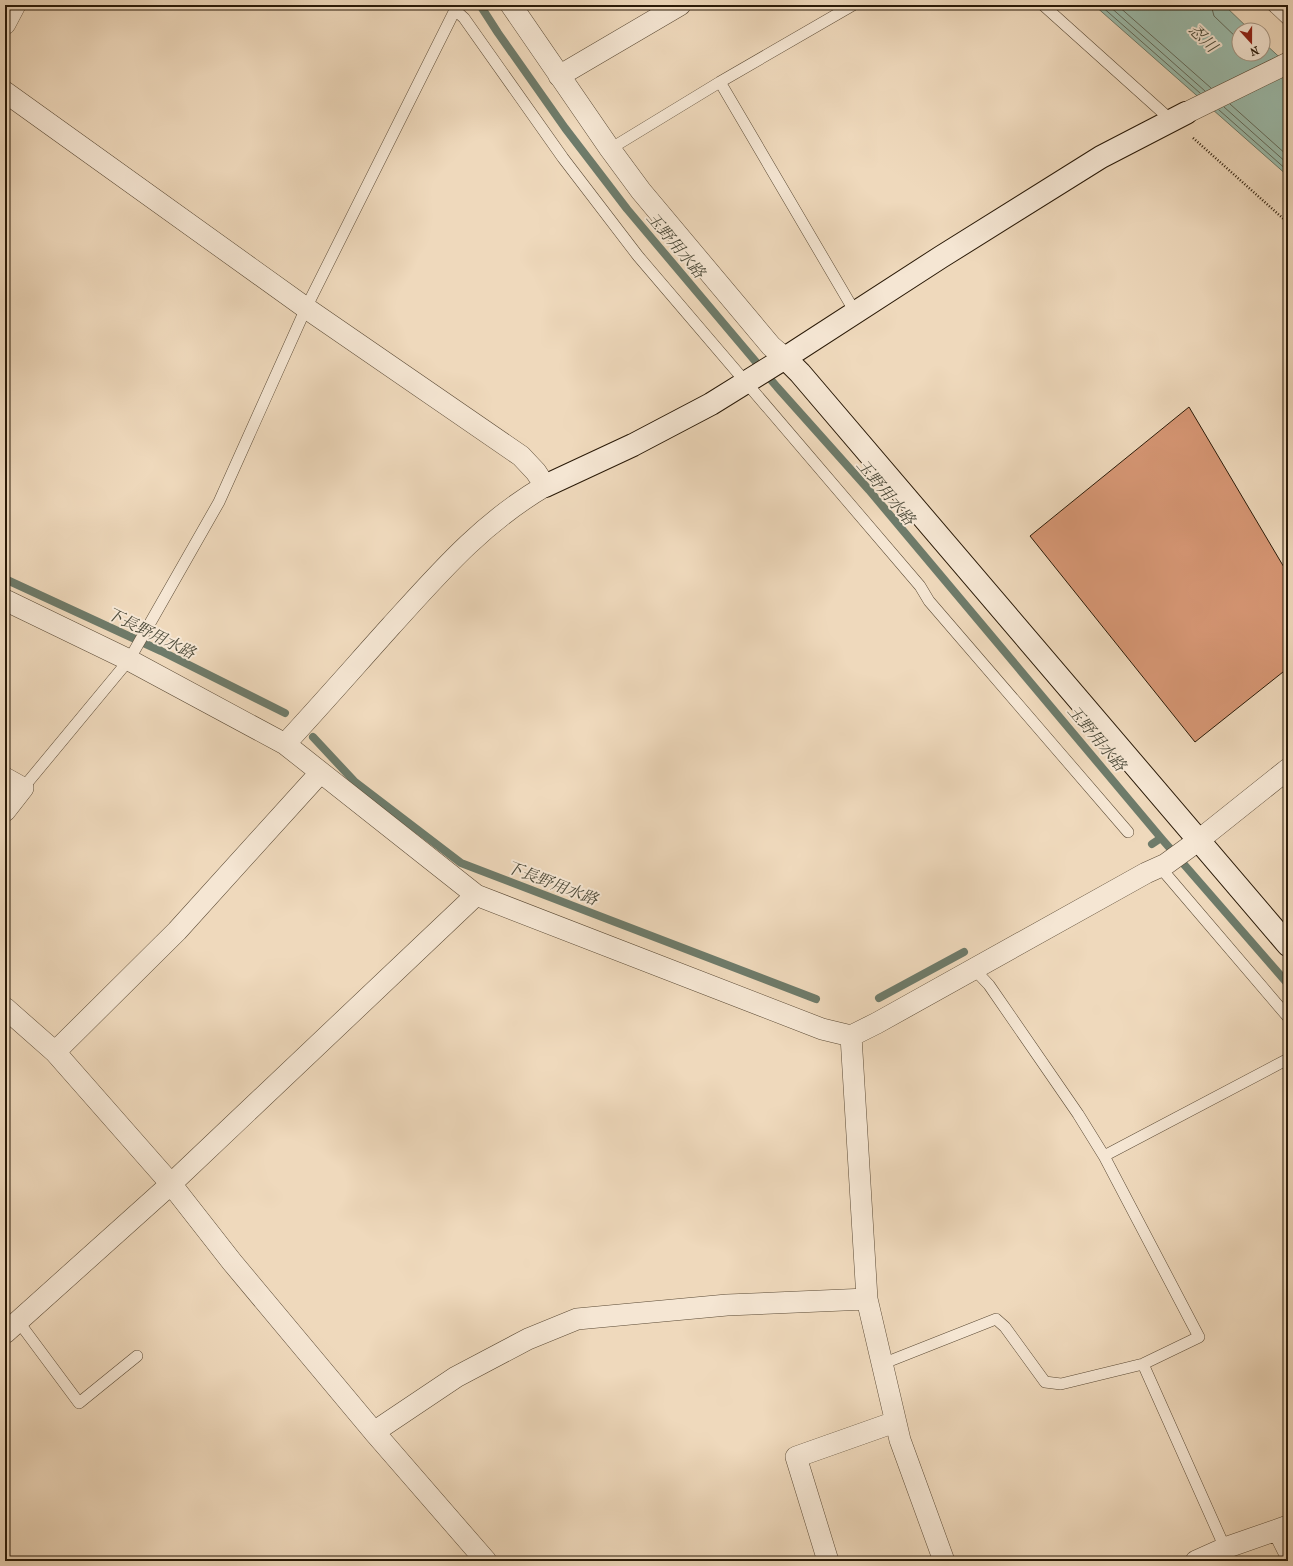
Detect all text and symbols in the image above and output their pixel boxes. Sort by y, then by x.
water label: 忍川 [1185,20,1223,57]
north arrow [1231,22,1271,62]
text: N [1248,43,1261,59]
water label: 玉野用水路 [643,208,710,283]
water label: 玉野用水路 [853,455,920,530]
water label: 下長野用水路 [104,603,199,663]
water label: 玉野用水路 [1064,701,1131,776]
water label: 下長野用水路 [504,857,601,909]

